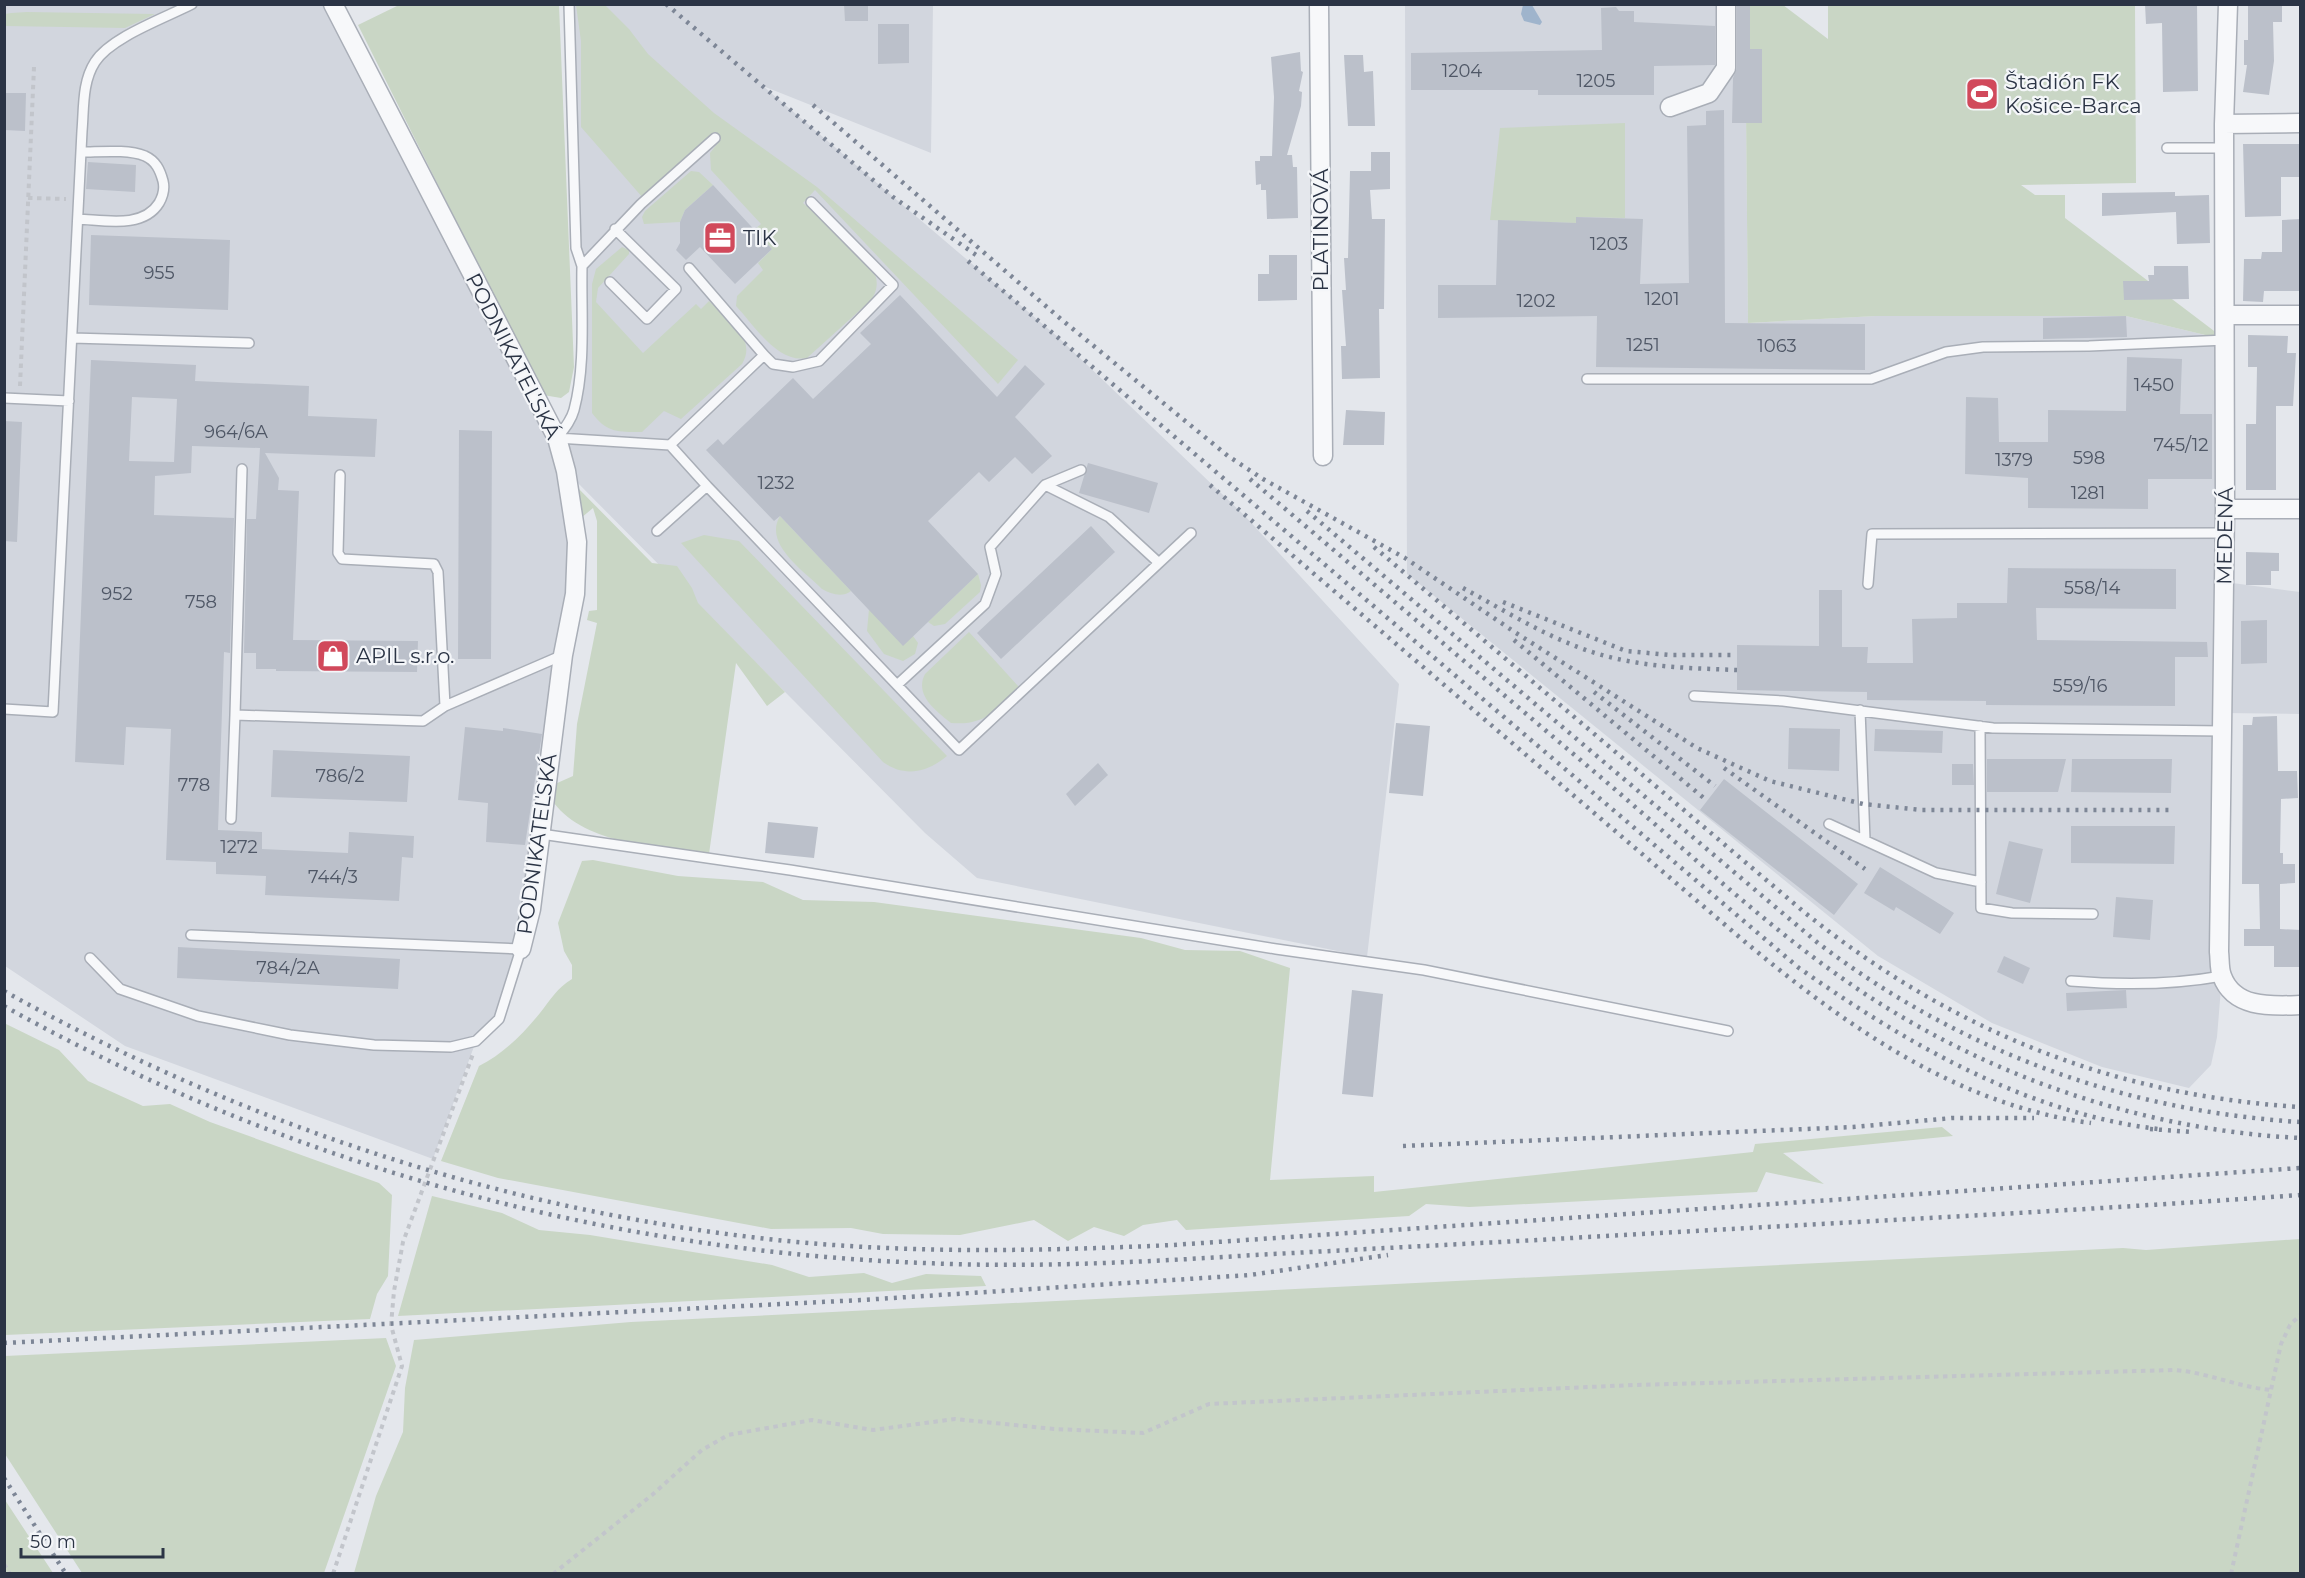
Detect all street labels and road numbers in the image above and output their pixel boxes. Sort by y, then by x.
street label: PLATINOVÁ [1308,167,1333,292]
street label: PODNIKATEĽSKÁ [461,269,567,444]
street label: MEDENÁ [2211,486,2238,585]
street label: PODNIKATEĽSKÁ [511,751,562,936]

